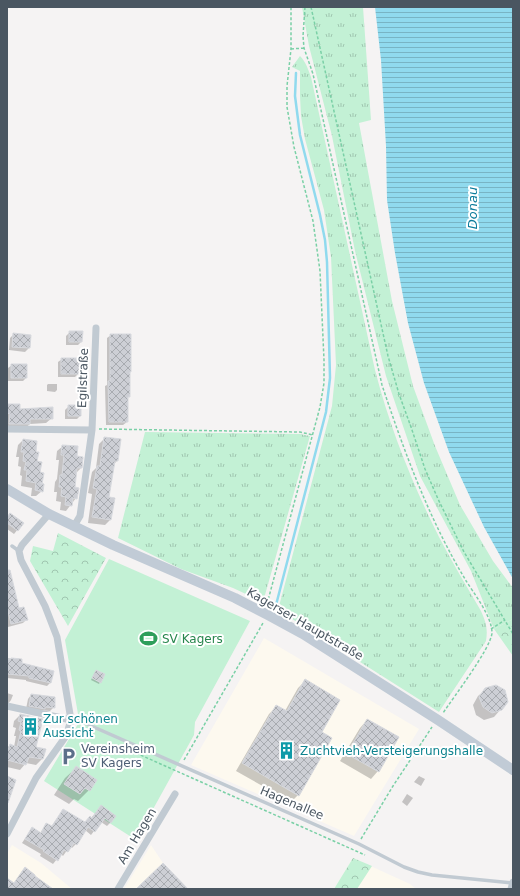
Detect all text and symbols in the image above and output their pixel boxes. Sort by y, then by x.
water label: Donau [465,187,480,229]
street label: Egilstraße [75,348,91,408]
street label: Kagerser Hauptstraße [244,585,366,663]
sports icon: SV Kagers [139,629,159,649]
place label: SV Kagers [162,632,223,646]
place label: Zur schönen Aussicht [43,712,118,740]
building icon: Zur schönen Aussicht [20,716,40,736]
building icon: Zuchtvieh-Versteigerungshalle [277,741,297,761]
place label: Vereinsheim SV Kagers [81,742,155,770]
place label: Zuchtvieh-Versteigerungshalle [300,744,483,758]
parking icon: Vereinsheim SV Kagers [58,746,78,766]
street label: Hagenallee [258,783,326,823]
street label: Am Hagen [115,806,159,866]

